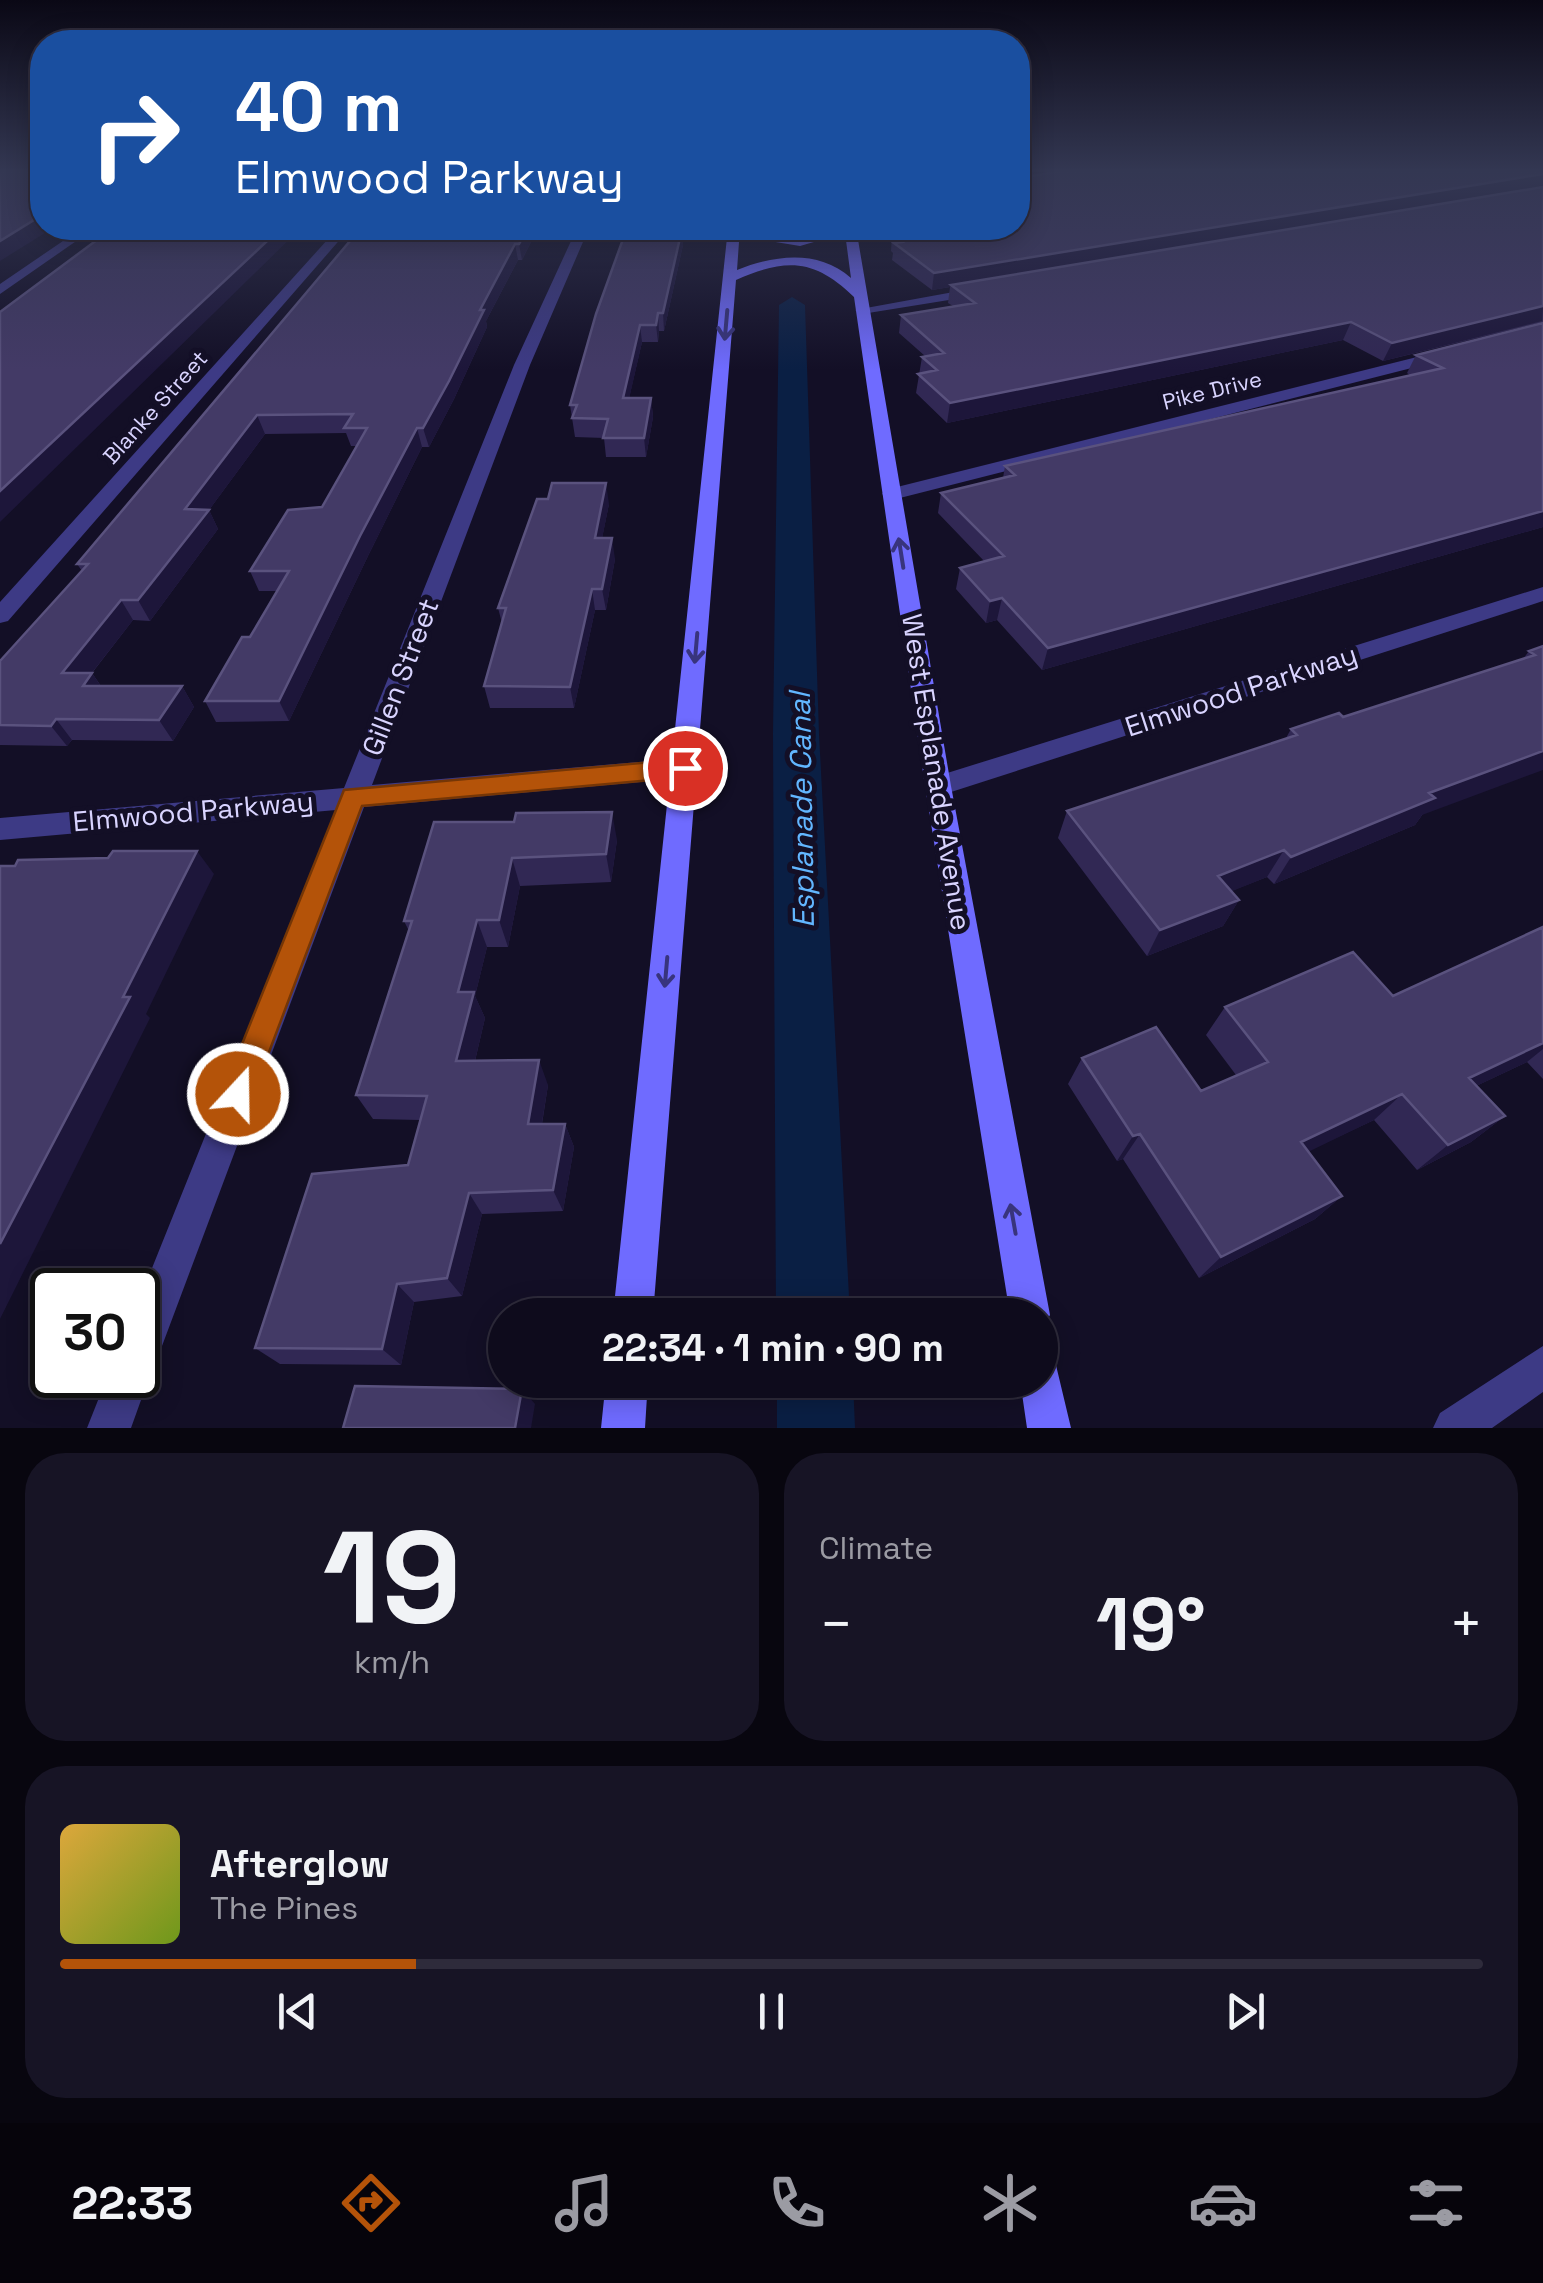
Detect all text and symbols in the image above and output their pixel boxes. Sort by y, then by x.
text: 40 m [235,62,402,151]
icon: right [70,70,200,200]
text: Elmwood Parkway [235,149,624,206]
one-way arrow [716,308,735,340]
street label: Blanke Street [97,344,213,470]
street label: Pike Drive [1159,364,1265,416]
one-way arrow [892,537,910,570]
street label: Gillen Street [354,593,446,761]
street label: West Esplanade Avenue [894,611,980,933]
one-way arrow [686,632,705,664]
street label: Elmwood Parkway [1120,636,1362,744]
water label: Esplanade Canal [780,688,823,928]
pin [643,726,728,811]
icon: arrive [658,741,713,796]
street label: Elmwood Parkway [71,783,315,839]
one-way arrow [656,955,675,987]
position arrow [186,1042,290,1146]
one-way arrow [1003,1203,1022,1236]
speed limit sign: 30 [30,1268,160,1398]
text: 22:34 · 1 min · 90 m [602,1324,944,1372]
text: 19 [322,1494,462,1660]
text: Climate [819,1528,933,1568]
text: 19° [1096,1576,1206,1672]
text: − [819,1589,853,1659]
text: + [1449,1589,1483,1659]
text: km/h [354,1642,430,1682]
text: Afterglow [210,1840,390,1888]
text: The Pines [210,1888,358,1928]
icon: previous [270,1984,325,2039]
icon: pause [744,1984,799,2039]
icon: next [1218,1984,1273,2039]
icon: directions [336,2168,406,2238]
icon: music [549,2168,619,2238]
icon: phone [762,2168,832,2238]
icon: climate [975,2168,1045,2238]
icon: car [1188,2168,1258,2238]
icon: filters [1401,2168,1471,2238]
text: 22:33 [72,2175,193,2232]

